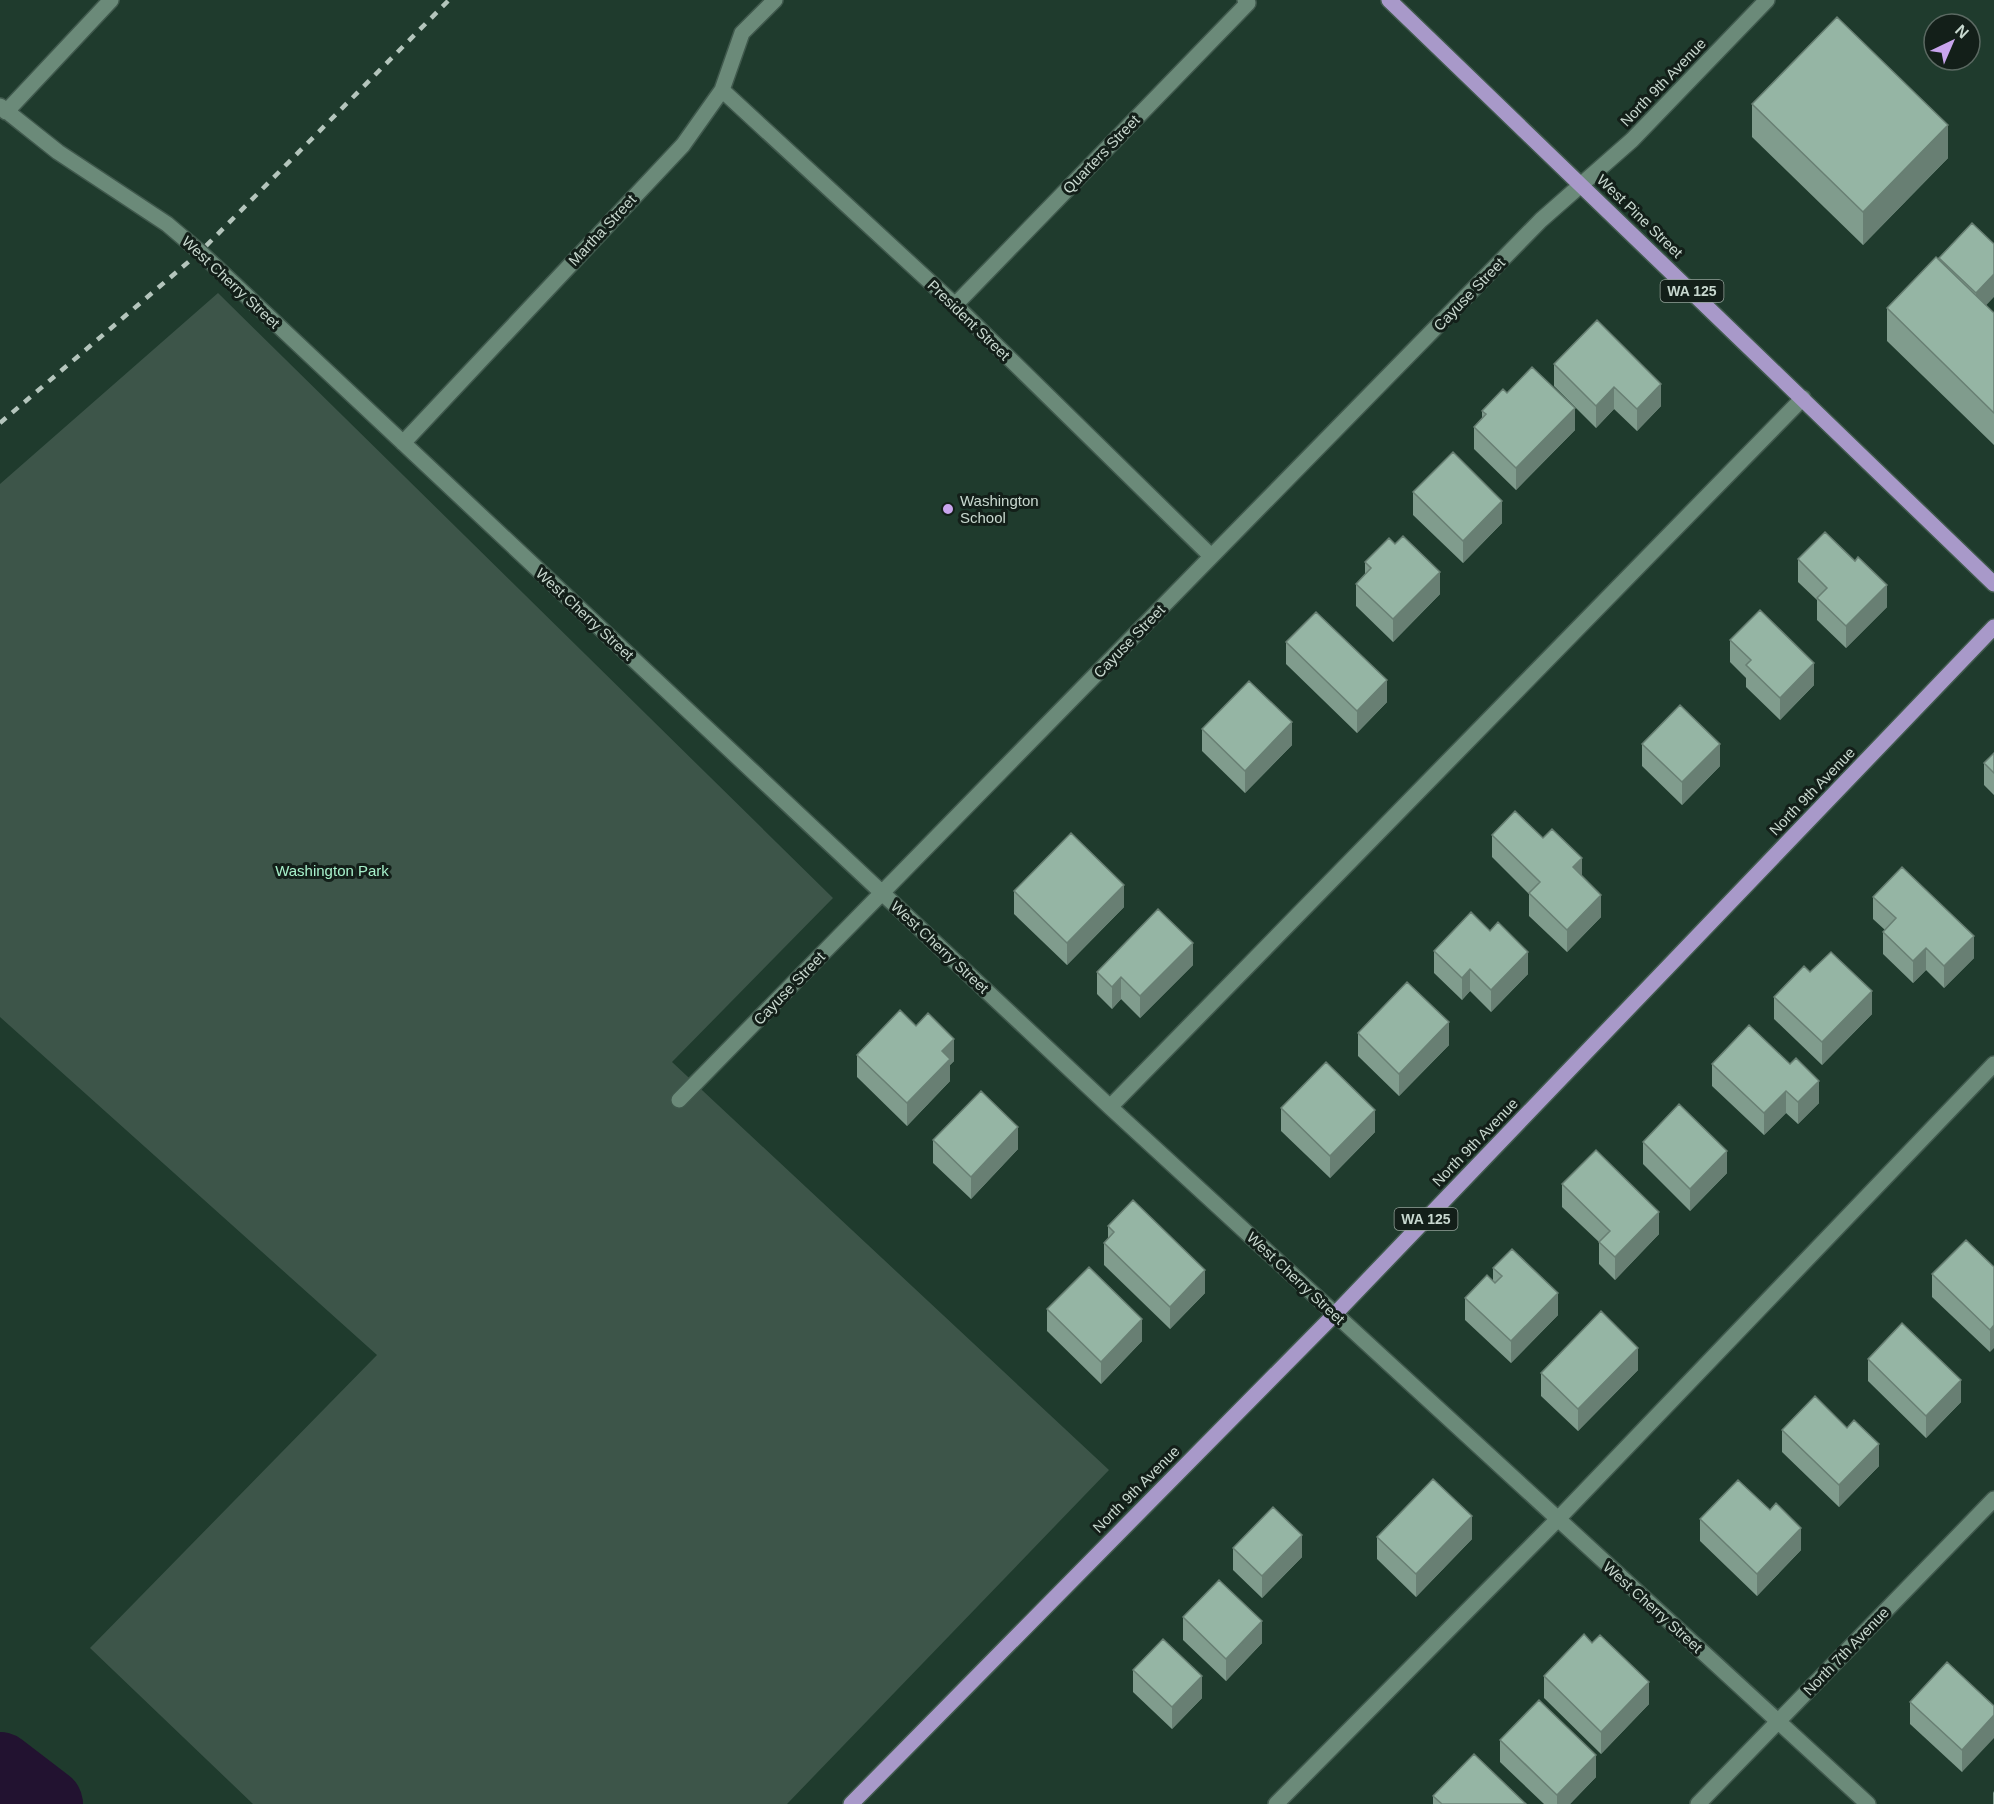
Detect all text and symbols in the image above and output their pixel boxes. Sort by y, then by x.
north arrow [1922,12,1982,72]
text: N [1952,21,1972,42]
street label: North 9th Avenue [1617,34,1709,130]
street label: Quarters Street [1059,111,1143,197]
street label: West Pine Street [1594,171,1687,262]
street label: Martha Street [565,190,640,269]
street label: West Cherry Street [179,232,284,332]
street label: Cayuse Street [1430,253,1509,334]
street label: President Street [924,277,1014,364]
road number: WA 125 [1660,280,1724,302]
place label: Washington School [960,492,1039,526]
marker: Washington School [941,502,955,516]
street label: West Cherry Street [533,564,638,664]
street label: Cayuse Street [1090,600,1169,681]
street label: North 9th Avenue [1766,743,1858,839]
park label: Washington Park [275,862,389,879]
street label: West Cherry Street [888,897,993,997]
street label: Cayuse Street [750,947,829,1028]
street label: North 9th Avenue [1429,1094,1521,1190]
road number: WA 125 [1394,1208,1458,1230]
street label: West Cherry Street [1244,1228,1349,1328]
street label: North 9th Avenue [1089,1442,1183,1536]
street label: West Cherry Street [1600,1558,1707,1656]
street label: North 7th Avenue [1800,1603,1892,1699]

